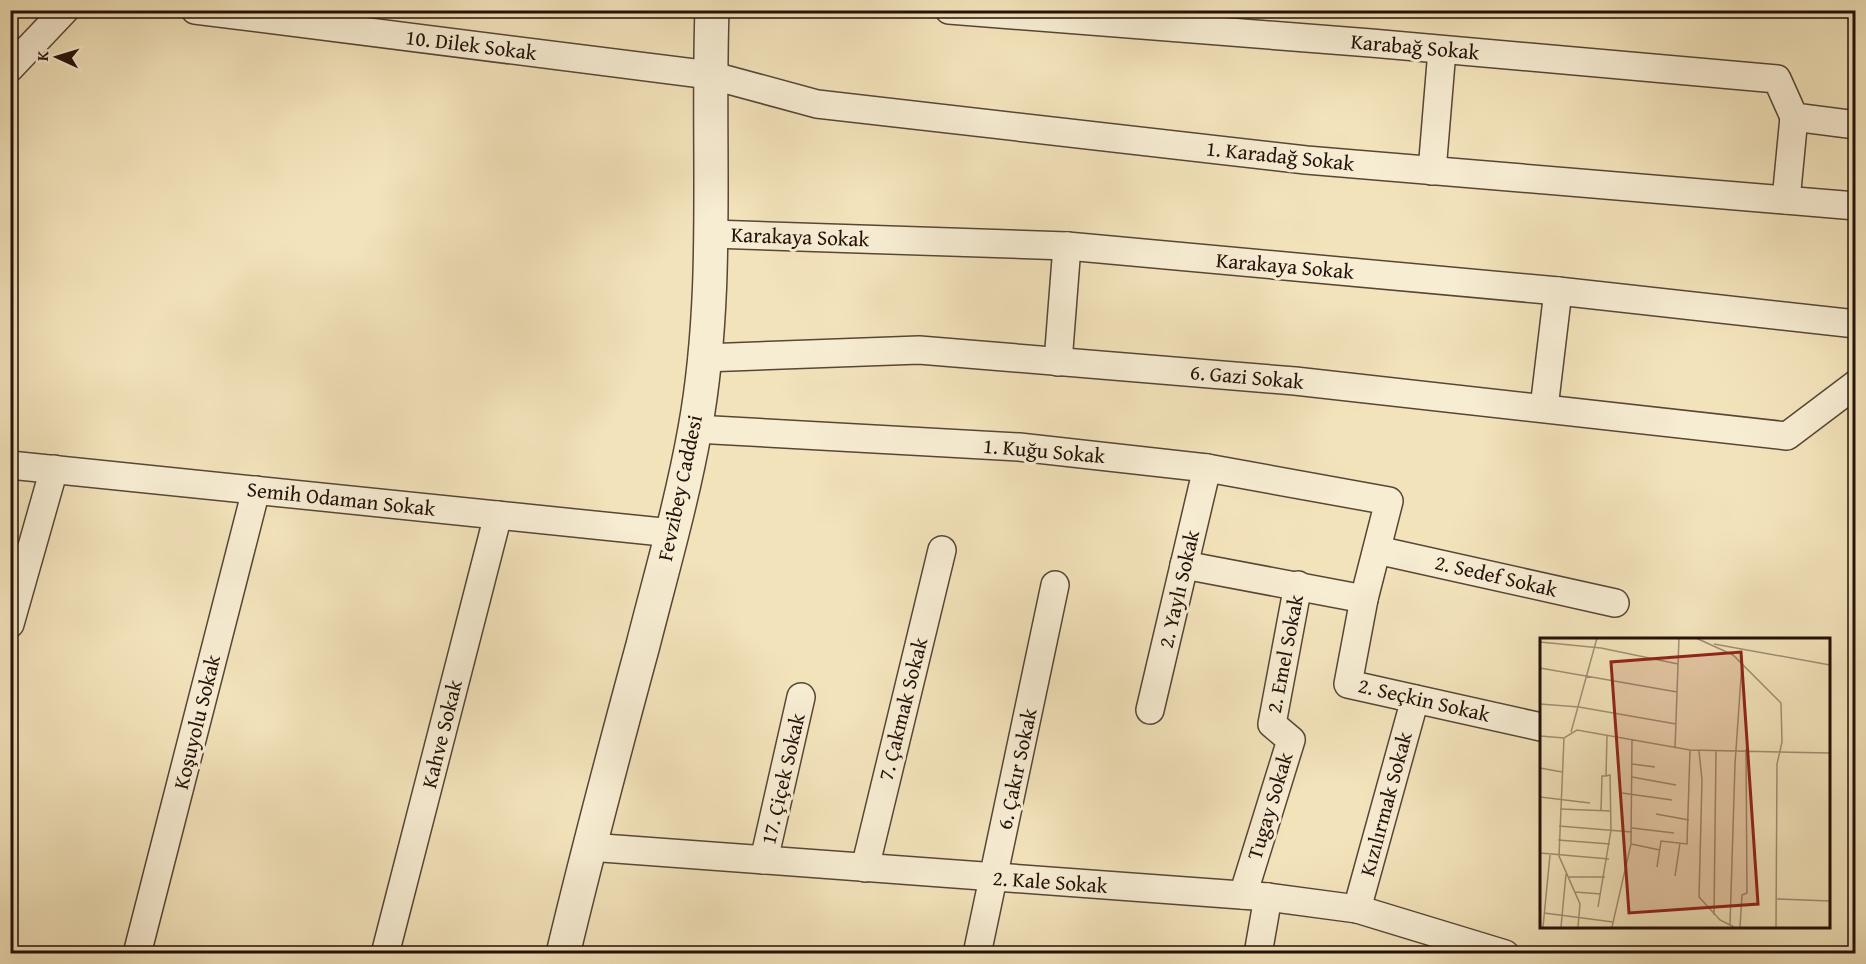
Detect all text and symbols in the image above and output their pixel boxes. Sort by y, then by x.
street label: 10. Dilek Sokak [404,21,539,68]
street label: Karabağ Sokak [1350,25,1481,68]
north arrow [27,27,87,87]
text: K [30,49,54,62]
street label: 1. Karadağ Sokak [1204,132,1356,179]
street label: Karakaya Sokak [730,219,870,254]
street label: Karakaya Sokak [1215,244,1356,287]
street label: 6. Gazi Sokak [1189,356,1306,397]
street label: Fevzibey Caddesi [649,412,710,564]
street label: 1. Kuğu Sokak [982,430,1107,471]
street label: Semih Odaman Sokak [245,473,437,524]
street label: 2. Yaylı Sokak [1150,527,1207,651]
street label: 2. Sedef Sokak [1432,546,1561,605]
street label: 2. Emel Sokak [1258,592,1311,716]
street label: 7. Çakmak Sokak [870,634,935,784]
inset map [1540,638,1830,928]
street label: Koşuyolu Sokak [165,651,228,792]
street label: 2. Seçkin Sokak [1355,669,1493,730]
street label: Kahve Sokak [413,676,470,791]
street label: 6. Çakır Sokak [989,705,1045,832]
street label: 17. Çiçek Sokak [752,710,813,848]
street label: Kızılırmak Sokak [1351,728,1420,880]
street label: Tugay Sokak [1238,748,1301,863]
street label: 2. Kale Sokak [992,862,1109,901]

